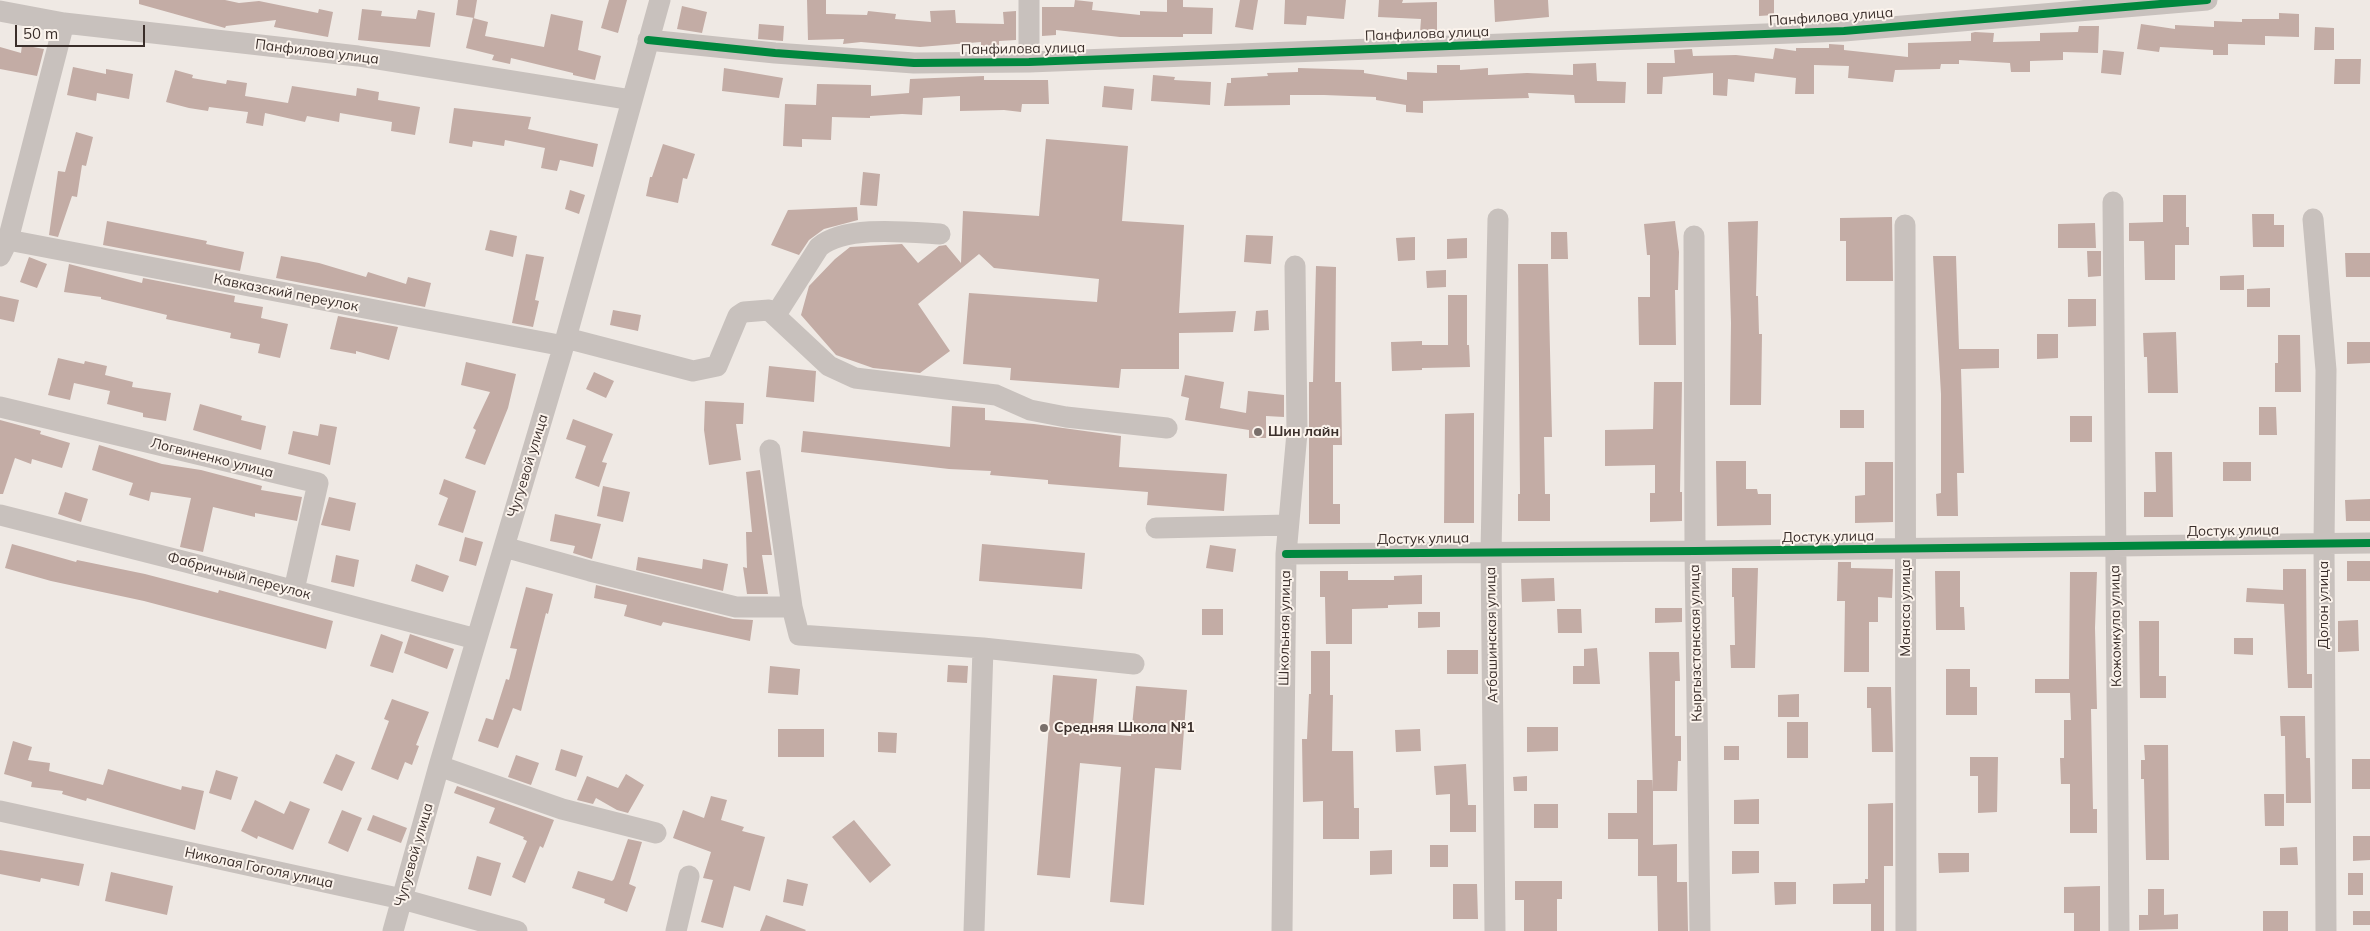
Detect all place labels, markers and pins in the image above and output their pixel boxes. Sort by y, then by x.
place label: Шин лайн [1268,424,1339,440]
marker: Шин лайн [1252,426,1264,438]
place label: Средняя Школа №1 [1054,720,1195,736]
marker: Средняя Школа №1 [1038,722,1050,734]

